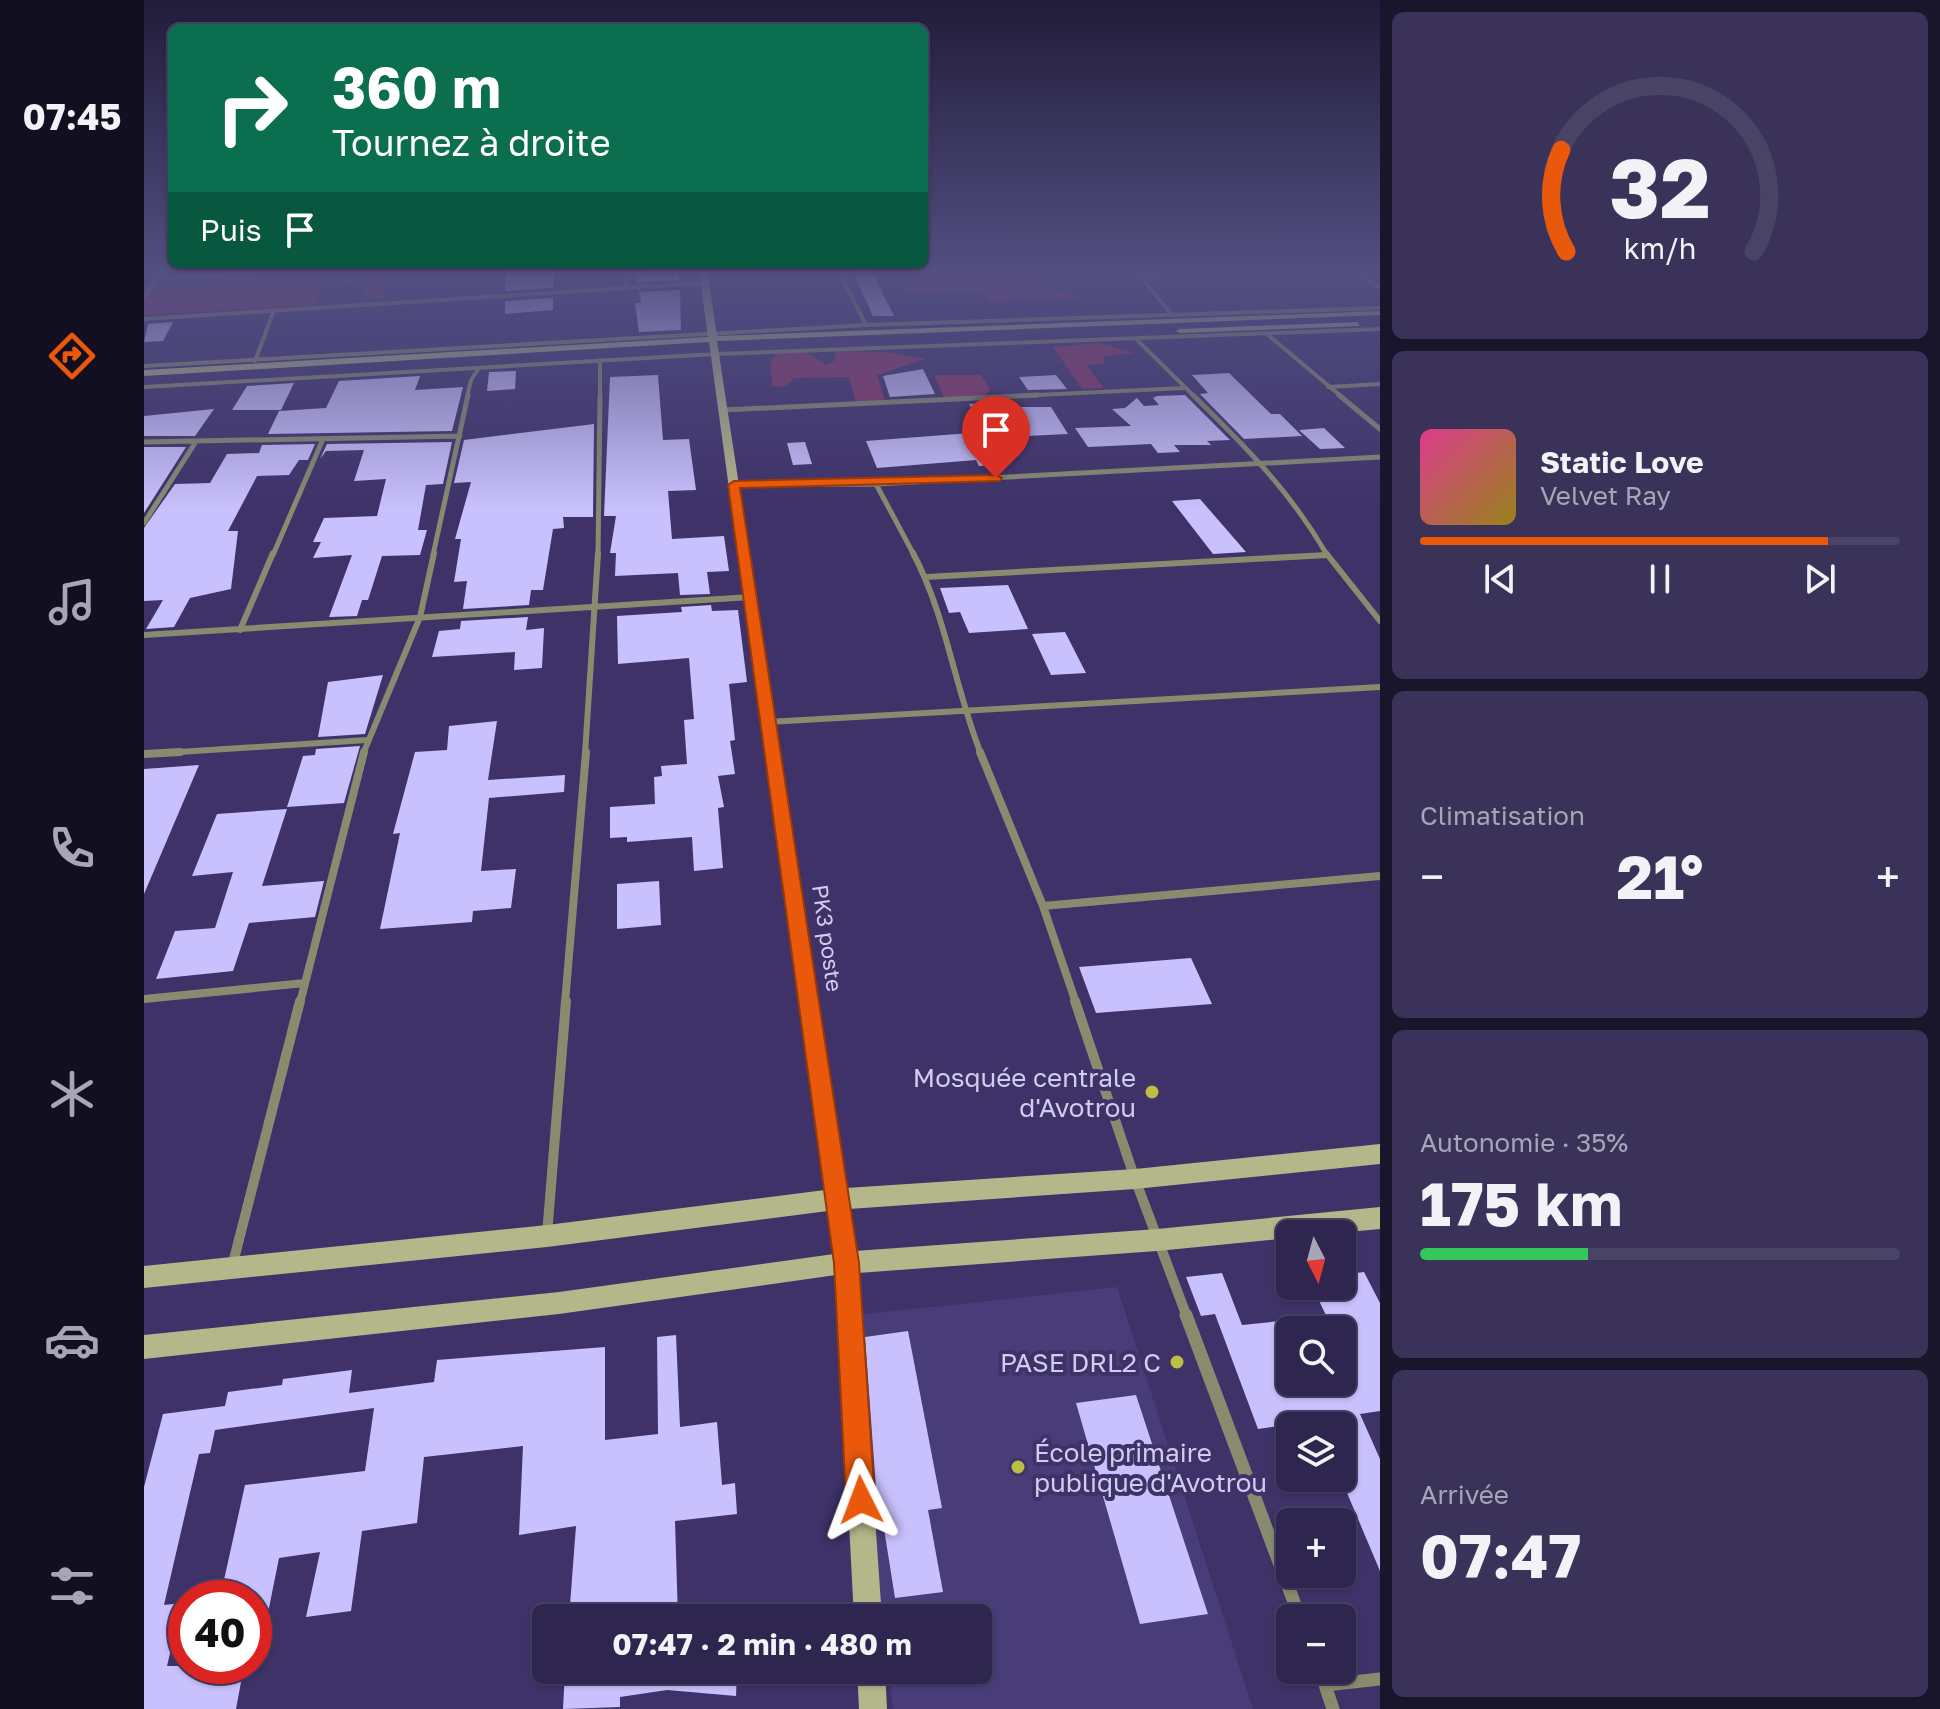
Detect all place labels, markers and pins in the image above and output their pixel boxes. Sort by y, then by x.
pin [962,396,1030,478]
place label: Mosquée centrale d'Avotrou [913,1062,1136,1123]
marker: Mosquée centrale d'Avotrou [1143,1083,1161,1101]
place label: PASE DRL2 C [1000,1347,1161,1378]
marker: PASE DRL2 C [1168,1353,1186,1371]
place label: École primaire publique d'Avotrou [1034,1437,1267,1498]
marker: École primaire publique d'Avotrou [1009,1458,1027,1476]

